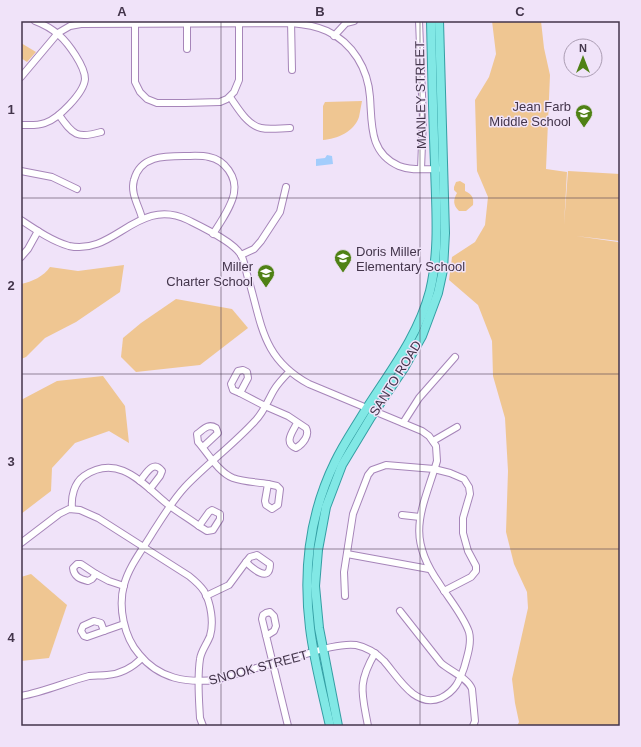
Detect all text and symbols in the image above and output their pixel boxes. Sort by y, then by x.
text: A [117,4,127,19]
text: B [315,4,325,19]
text: C [515,4,525,19]
north arrow [563,38,603,78]
street label: MANLEY STREET [412,41,429,149]
text: N [579,42,587,54]
place label: Jean Farb Middle School [489,99,571,129]
text: 1 [7,102,15,117]
school or university icon: Jean Farb Middle School [574,103,594,128]
place label: Doris Miller Elementary School [356,244,465,274]
school or university icon: Doris Miller Elementary School [333,248,353,273]
place label: Miller Charter School [166,259,254,289]
school or university icon: Miller Charter School [256,263,276,288]
text: 2 [7,278,15,293]
street label: SANTO ROAD [366,338,424,419]
text: 3 [7,454,15,469]
text: 4 [7,630,15,645]
street label: SNOOK STREET [207,647,309,688]

